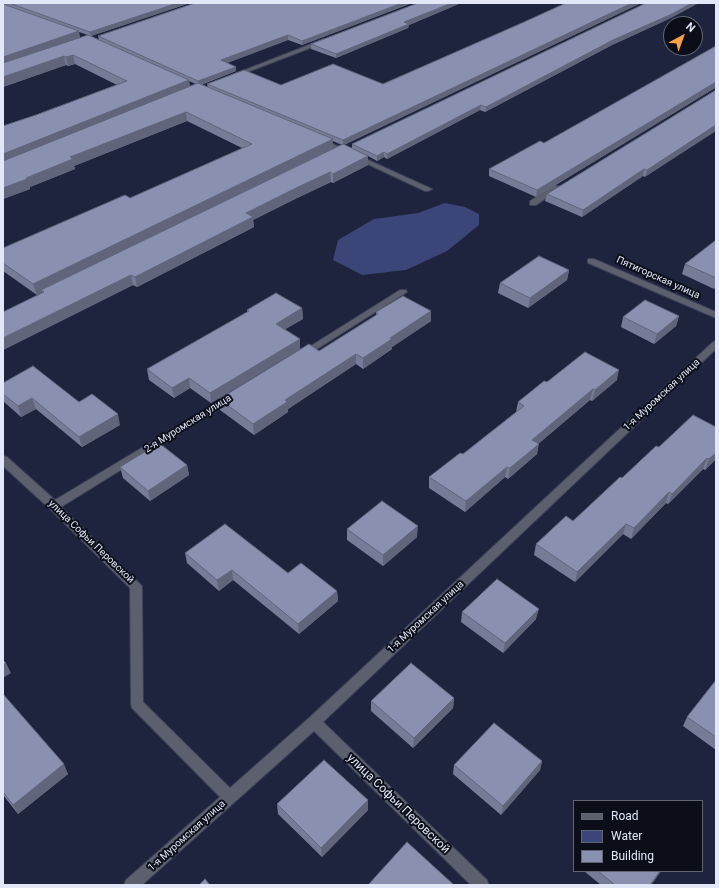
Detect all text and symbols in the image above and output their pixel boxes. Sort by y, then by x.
north arrow [663,16,703,56]
text: N [683,20,698,35]
street label: Пятигорская улица [614,254,702,302]
street label: 1-я Муромская улица [621,356,703,434]
street label: 2-я Муромская улица [142,392,234,456]
street label: улица Софьи Перовской [46,498,136,586]
street label: 1-я Муромская улица [385,578,467,656]
street label: улица Софьи Перовской [344,751,452,857]
street label: 1-я Муромская улица [146,798,228,874]
legend [573,800,703,872]
text: Road [611,809,639,823]
text: Water [611,829,642,843]
text: Building [611,849,654,863]

